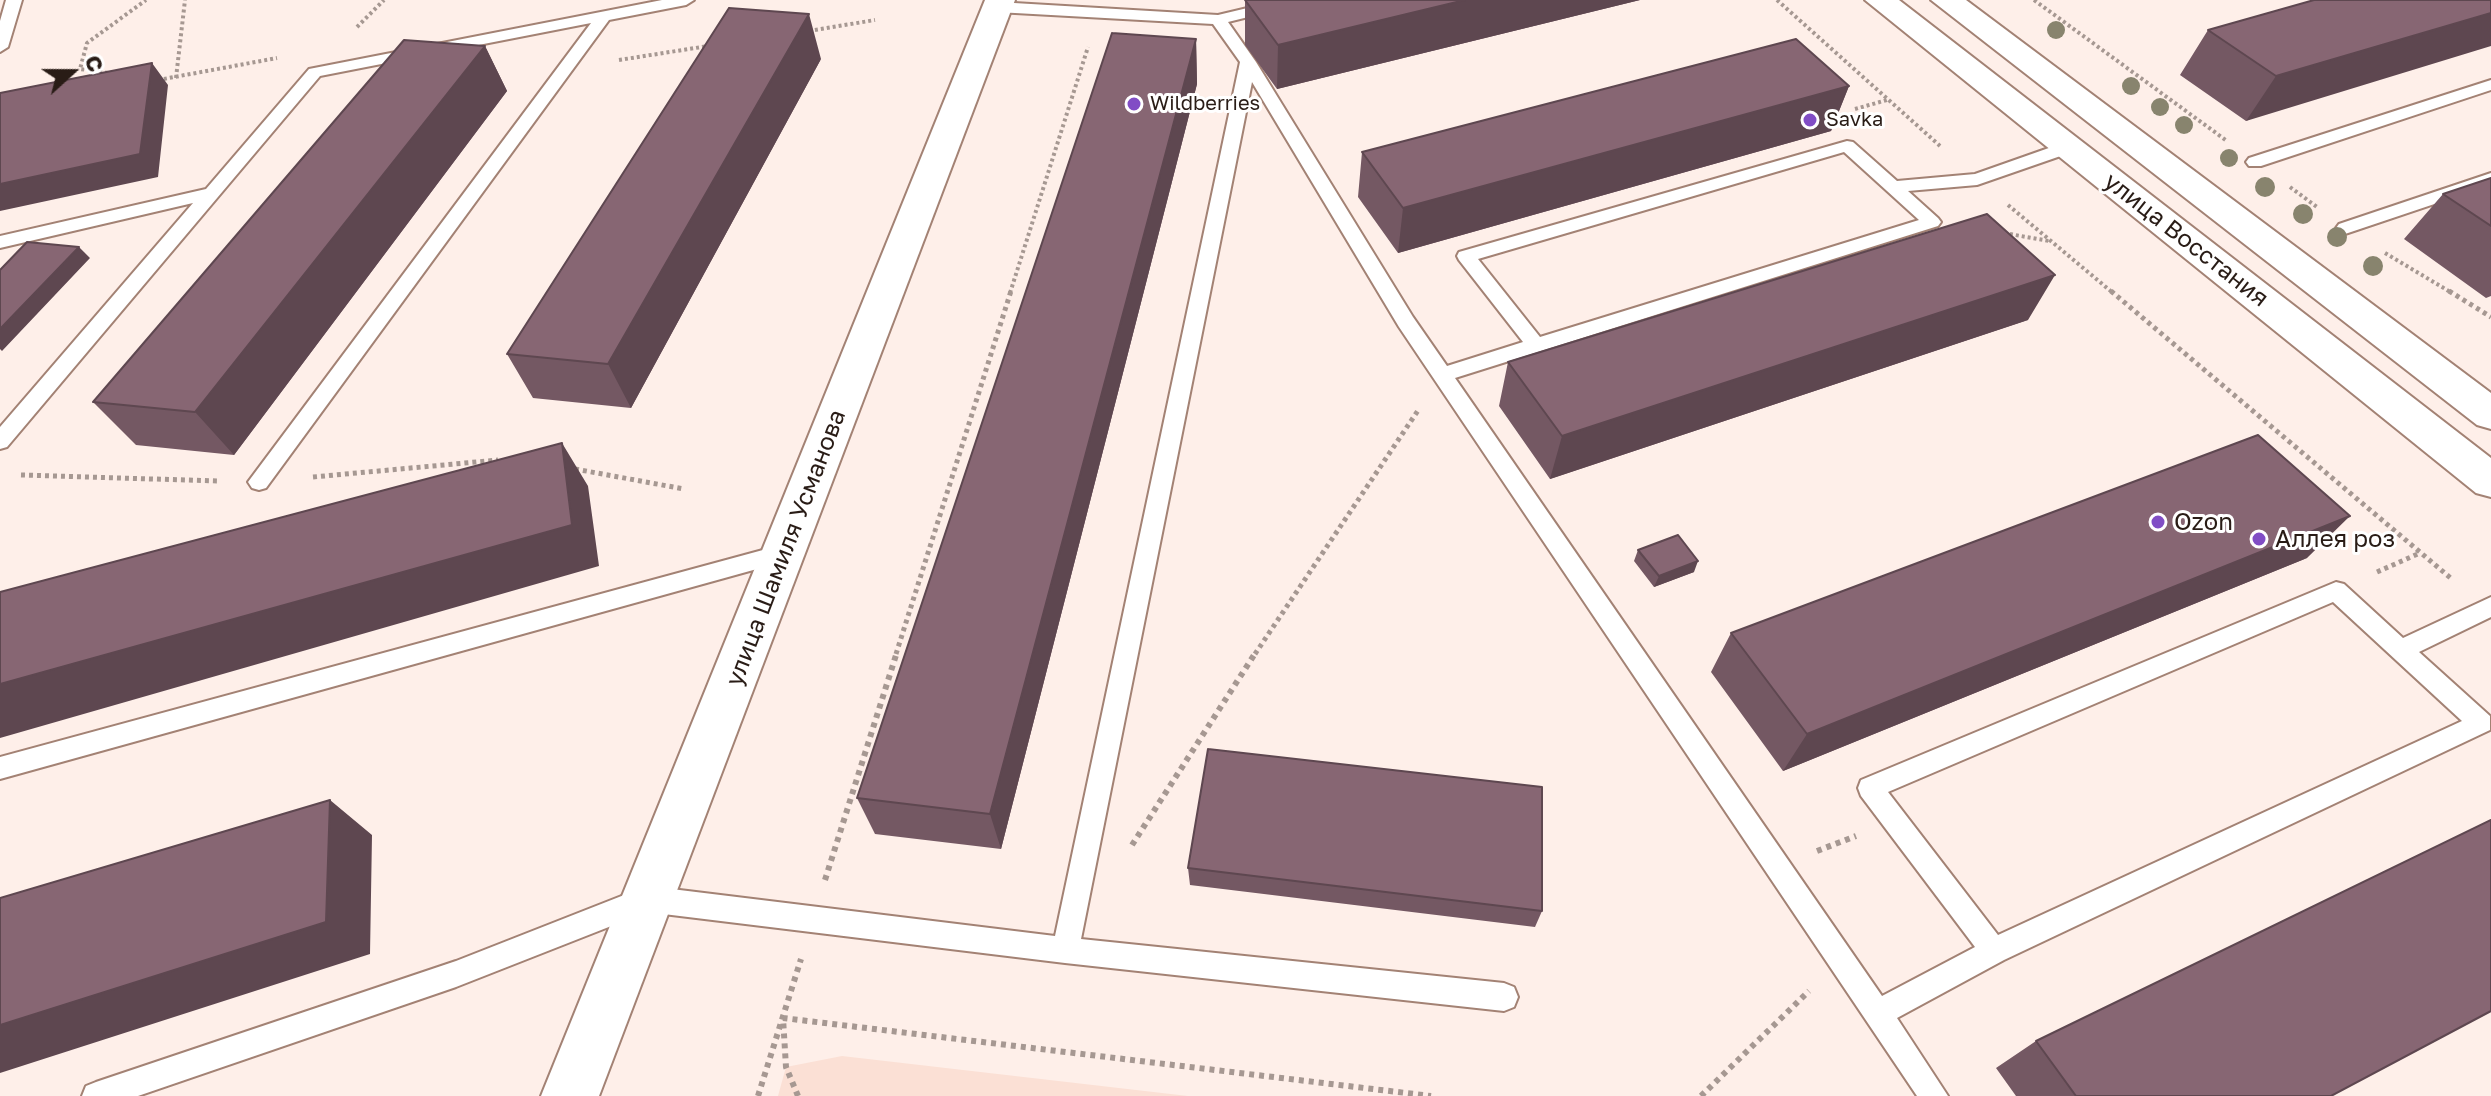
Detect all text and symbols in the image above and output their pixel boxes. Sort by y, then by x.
north arrow [32,32,112,112]
text: С [79,51,110,75]
place label: Wildberries [1150,92,1260,116]
marker: Wildberries [1125,95,1143,113]
place label: Savka [1826,108,1883,132]
marker: Savka [1801,111,1819,129]
street label: улица Восстания [2098,167,2274,313]
street label: улица Шамиля Усманова [720,406,852,690]
place label: Ozon [2174,508,2233,536]
marker: Ozon [2149,513,2167,531]
place label: Аллея роз [2275,525,2395,553]
marker: Аллея роз [2250,530,2268,548]

